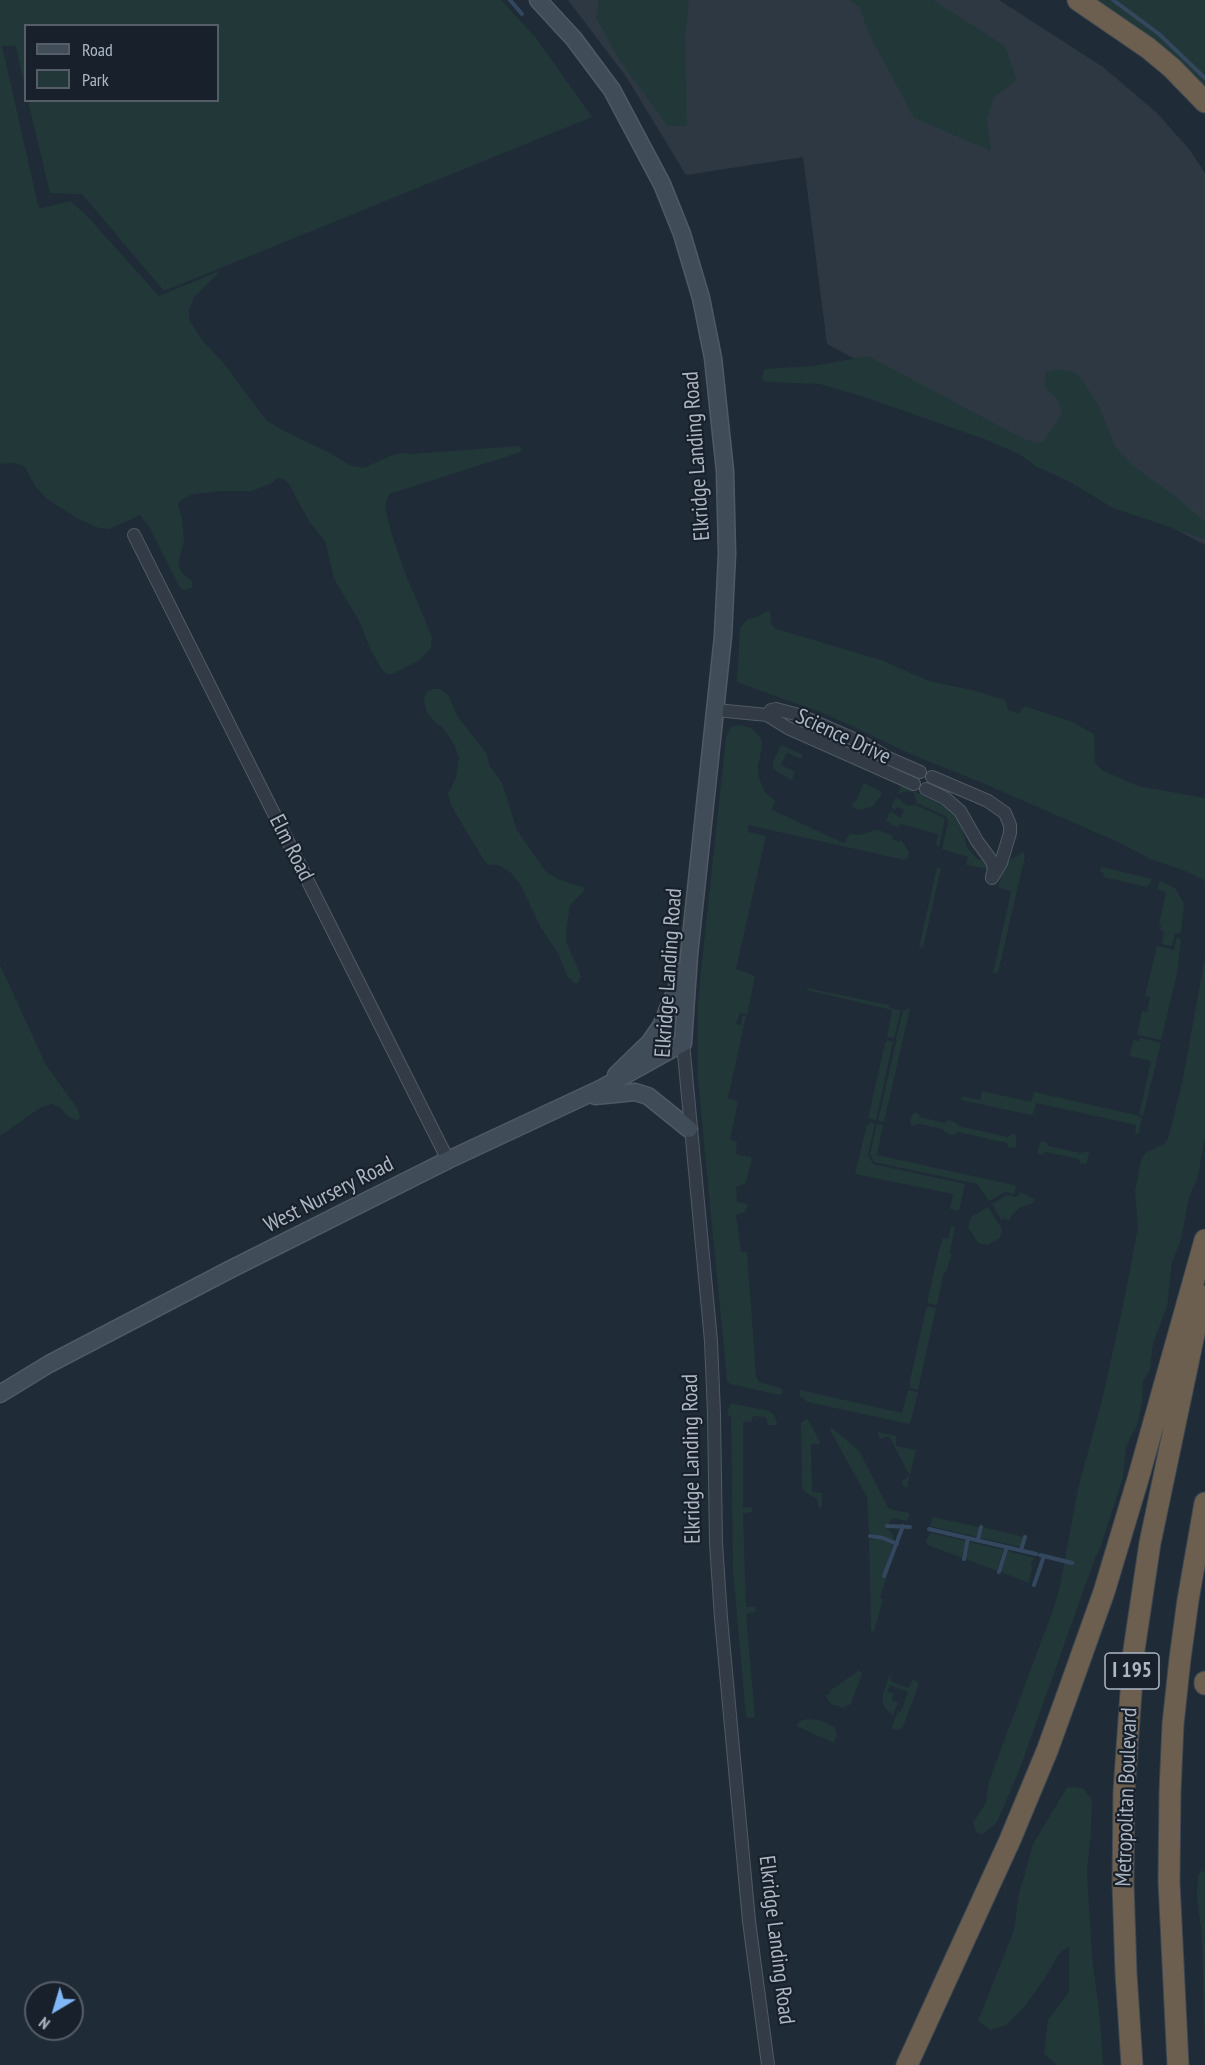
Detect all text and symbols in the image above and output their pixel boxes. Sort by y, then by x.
legend [24,24,219,102]
text: Road [82,38,113,61]
text: Park [82,68,109,91]
street label: Elkridge Landing Road [678,370,716,542]
street label: Science Drive [791,703,895,771]
street label: Elm Road [263,810,319,886]
street label: Elkridge Landing Road [650,887,688,1059]
street label: West Nursery Road [260,1151,398,1239]
street label: Elkridge Landing Road [677,1374,707,1544]
road number: I 195 [1105,1653,1159,1689]
street label: Metropolitan Boulevard [1111,1707,1143,1887]
street label: Elkridge Landing Road [753,1854,799,2026]
north arrow [24,1981,84,2041]
text: N [35,2013,54,2034]

